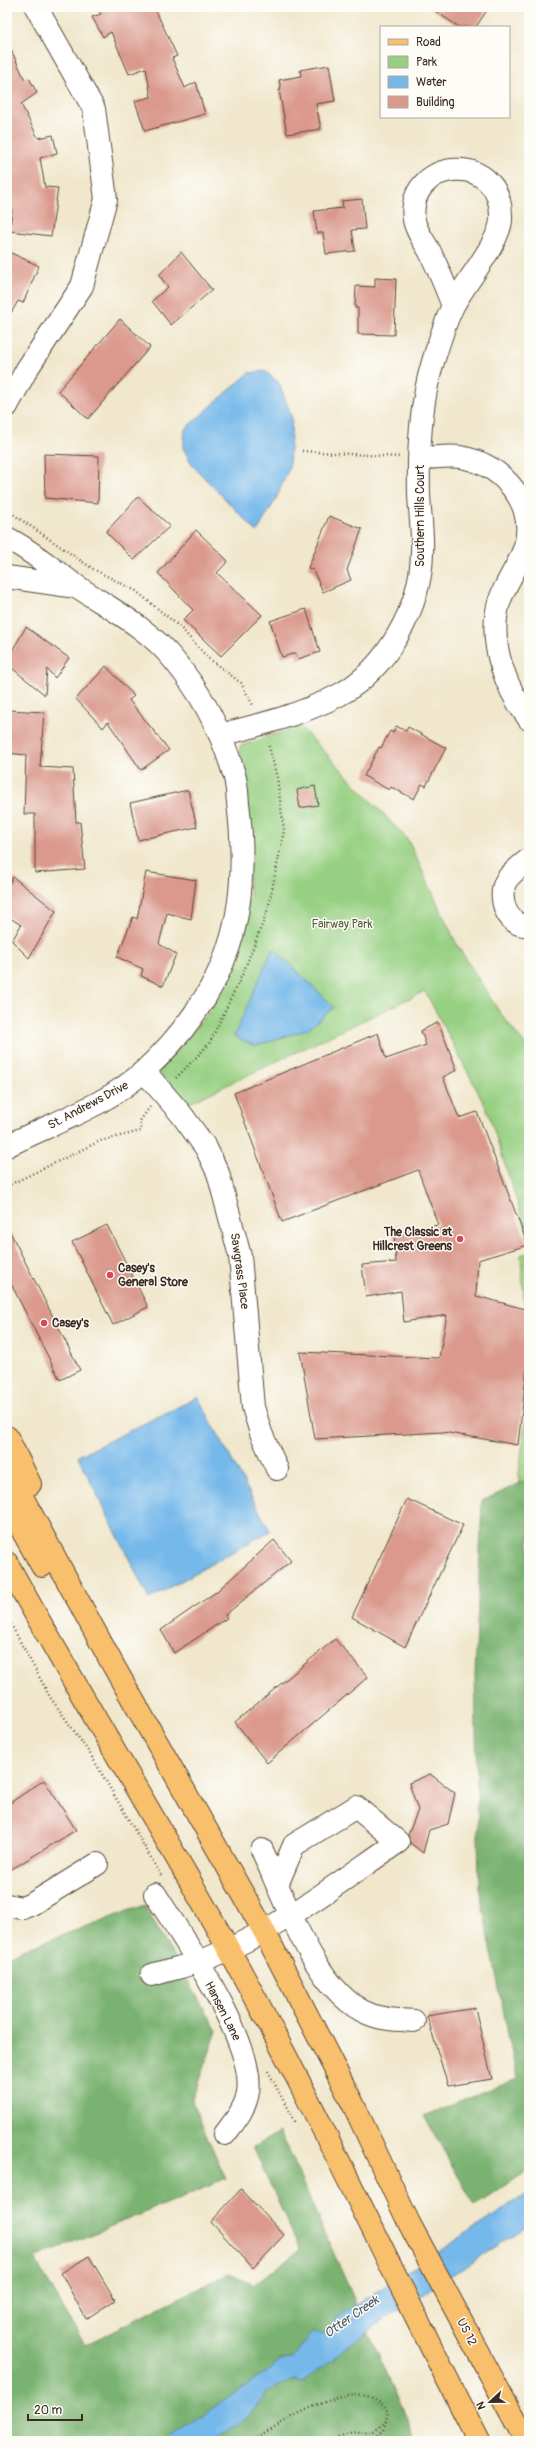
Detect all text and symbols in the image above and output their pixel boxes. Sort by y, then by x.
legend [380,26,510,118]
text: Road [416,35,441,50]
text: Park [416,55,437,70]
text: Water [416,75,447,90]
text: Building [416,95,455,110]
street label: Southern Hills Court [413,465,428,567]
park label: Fairway Park [312,917,372,932]
street label: St. Andrews Drive [45,1078,131,1133]
place label: The Classic at Hillcrest Greens [372,1225,453,1254]
street label: Sawgrass Place [227,1232,252,1310]
marker: The Classic at Hillcrest Greens [455,1234,465,1244]
place label: Casey's General Store [118,1261,189,1290]
marker: Casey's General Store [105,1270,115,1280]
place label: Casey's [52,1316,90,1331]
marker: Casey's [39,1318,49,1328]
street label: Hansen Lane [201,1979,244,2043]
water label: Otter Creek [321,2291,383,2342]
street label: US 12 [453,2316,480,2349]
north arrow [470,2382,510,2422]
scale bar [28,2396,82,2422]
text: N [474,2399,489,2411]
text: 20 m [34,2403,63,2418]

